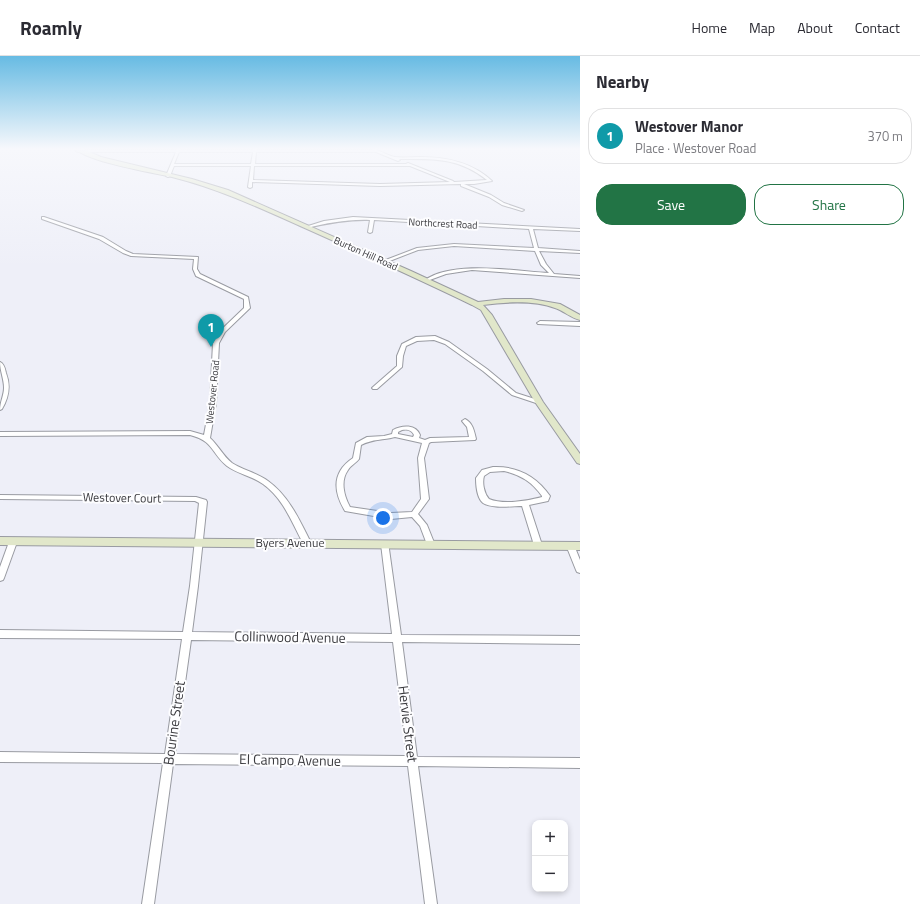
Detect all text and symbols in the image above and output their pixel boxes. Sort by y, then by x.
text: Roamly [20,13,82,42]
text: Home [692,17,727,38]
text: Map [749,17,775,38]
text: About [797,17,833,38]
text: Contact [855,17,900,38]
text: Nearby [596,69,649,95]
text: Westover Manor [635,115,743,138]
text: 1 [606,126,614,146]
text: 370 m [867,126,903,146]
text: Place · Westover Road [635,138,756,158]
button: Save [596,184,746,225]
button: Share [754,184,904,225]
street label: Northcrest Road [408,214,478,233]
street label: Burton Hill Road [331,233,400,274]
pin: 1 [198,314,224,347]
street label: Westover Road [202,359,223,425]
street label: Westover Court [83,487,162,508]
your location [373,508,393,528]
street label: Byers Avenue [255,533,325,552]
street label: Collinwood Avenue [234,625,346,648]
street label: Bourine Street [157,679,190,767]
street label: Hervie Street [393,684,424,764]
street label: El Campo Avenue [239,748,341,771]
map controls [532,820,568,892]
button: + [532,820,568,856]
button: − [532,856,568,892]

